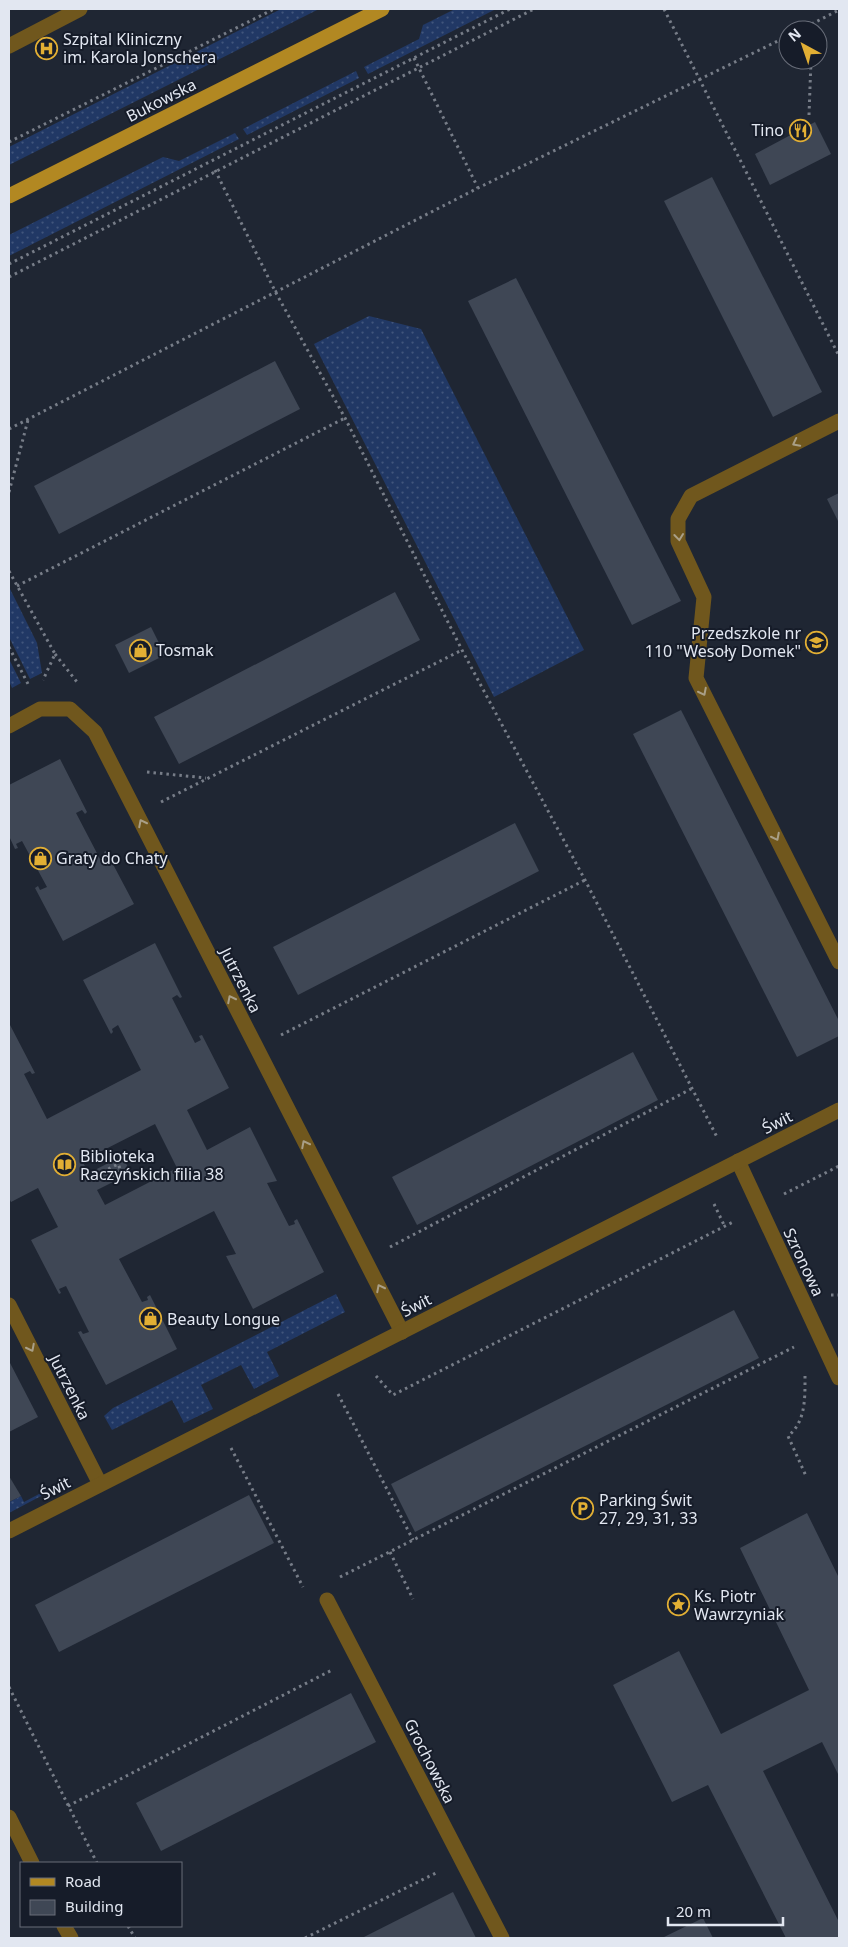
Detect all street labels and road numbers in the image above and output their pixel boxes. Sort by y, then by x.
street label: Bukowska [122,73,200,127]
street label: Jutrzenka [214,942,267,1016]
street label: Świt [758,1105,796,1139]
street label: Szronowa [779,1224,829,1300]
street label: Świt [397,1288,435,1322]
street label: Jutrzenka [43,1349,96,1423]
street label: Świt [36,1471,74,1505]
street label: Grochowska [399,1715,461,1807]

